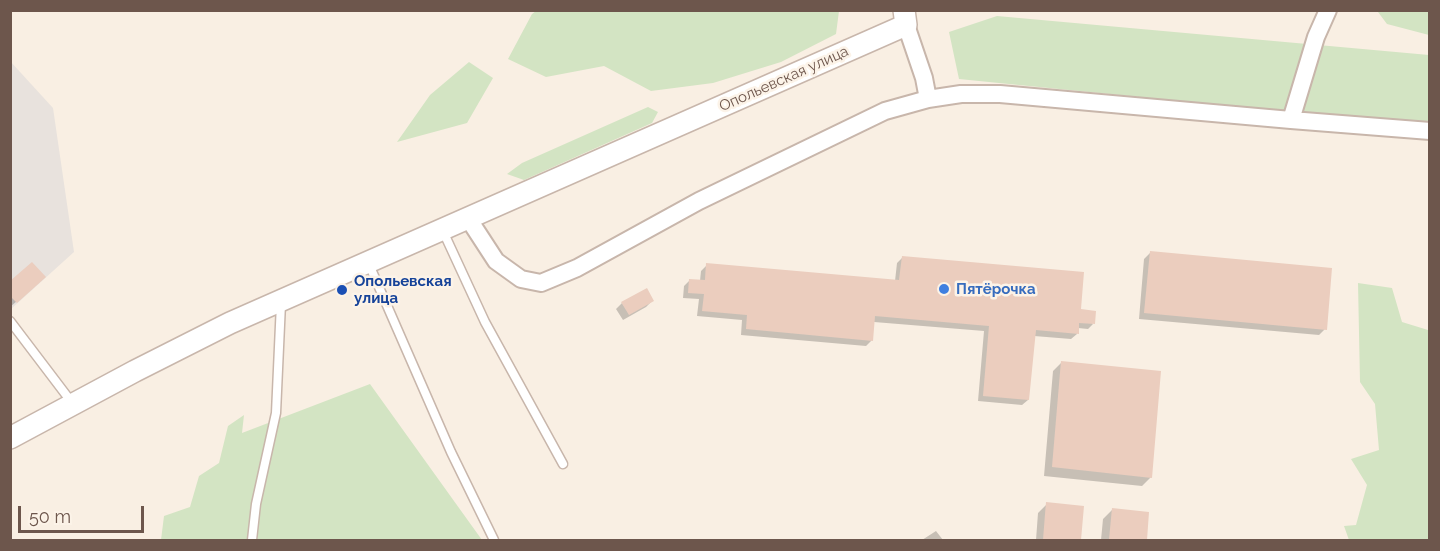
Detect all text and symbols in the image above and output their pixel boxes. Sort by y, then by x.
street label: Опольевская улица [717,42,851,116]
place label: Опольевская улица [354,272,452,307]
place label: Пятёрочка [956,280,1036,298]
marker: Пятёрочка [937,282,951,296]
marker: Опольевская улица [335,283,349,297]
scale bar [21,494,147,532]
text: 50 m [29,506,71,527]

